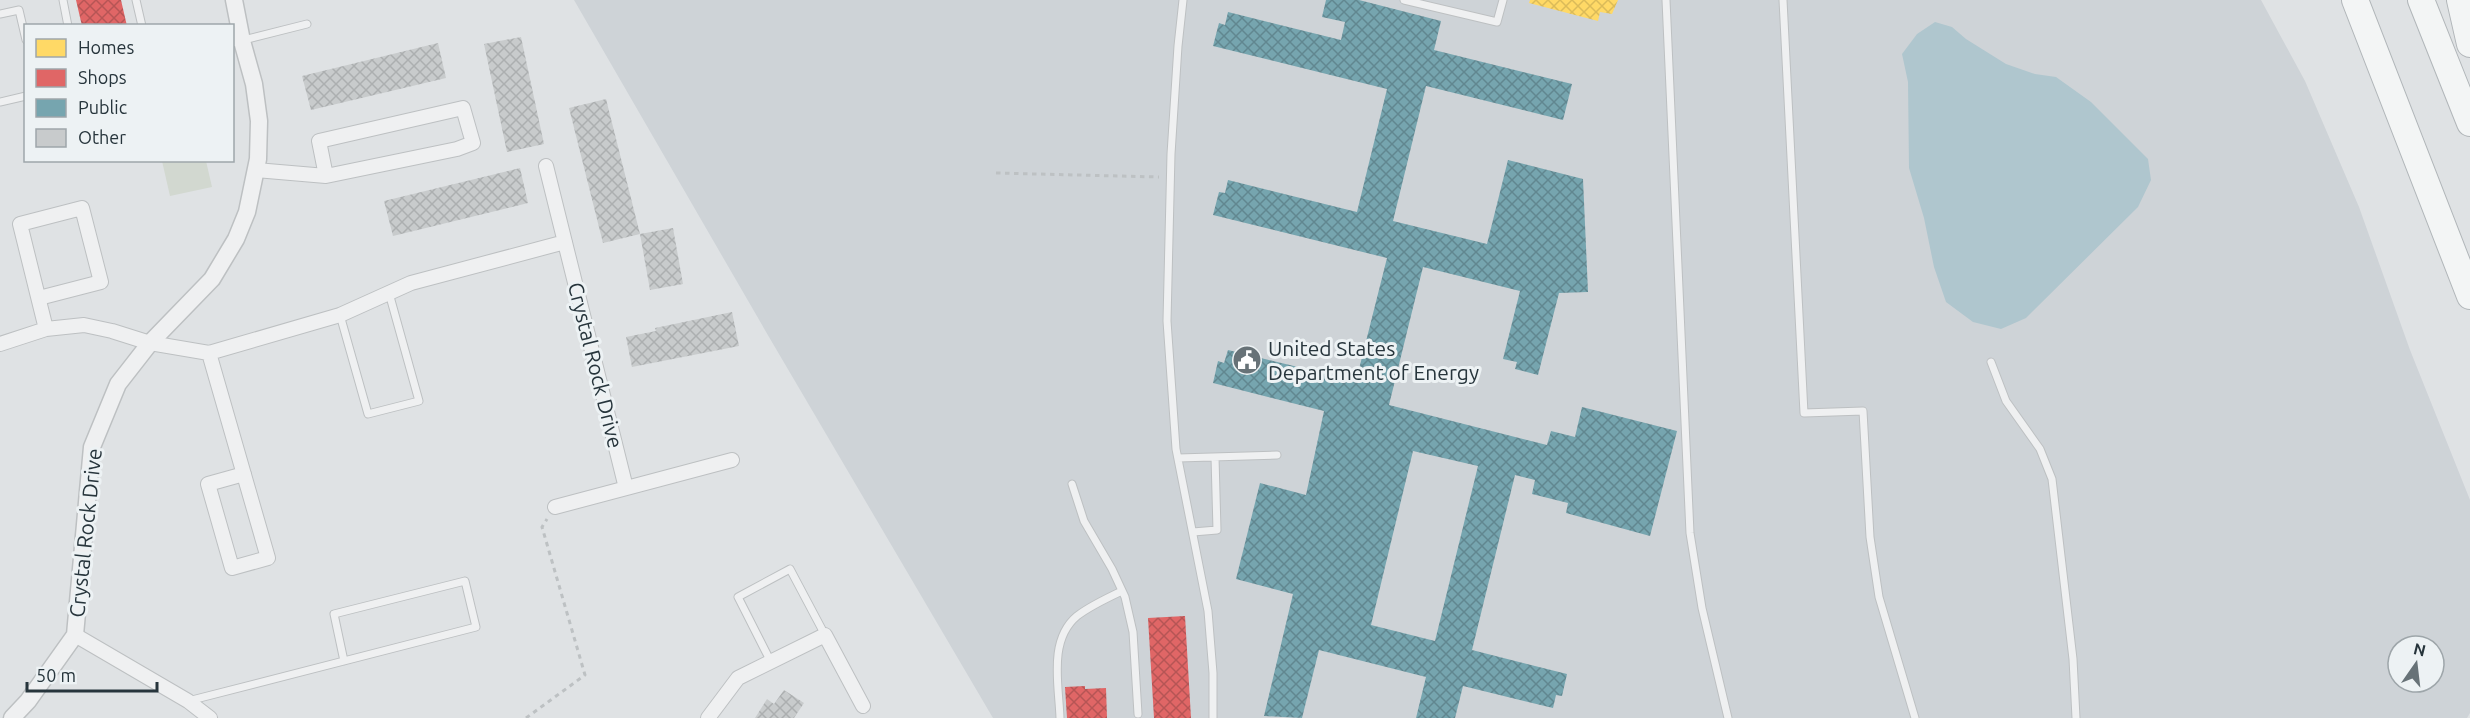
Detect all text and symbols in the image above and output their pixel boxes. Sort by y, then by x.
legend [24,24,234,162]
text: Homes [78,37,135,57]
text: Shops [78,67,127,87]
text: Public [78,97,127,117]
text: Other [78,127,126,147]
street label: Crystal Rock Drive [564,280,628,450]
place label: United States Department of Energy [1268,336,1479,384]
public building icon: United States Department of Energy [1231,344,1263,376]
street label: Crystal Rock Drive [64,447,106,619]
north arrow [2386,634,2446,694]
text: N [2412,639,2428,660]
scale bar [27,655,158,693]
text: 50 m [36,665,76,685]

